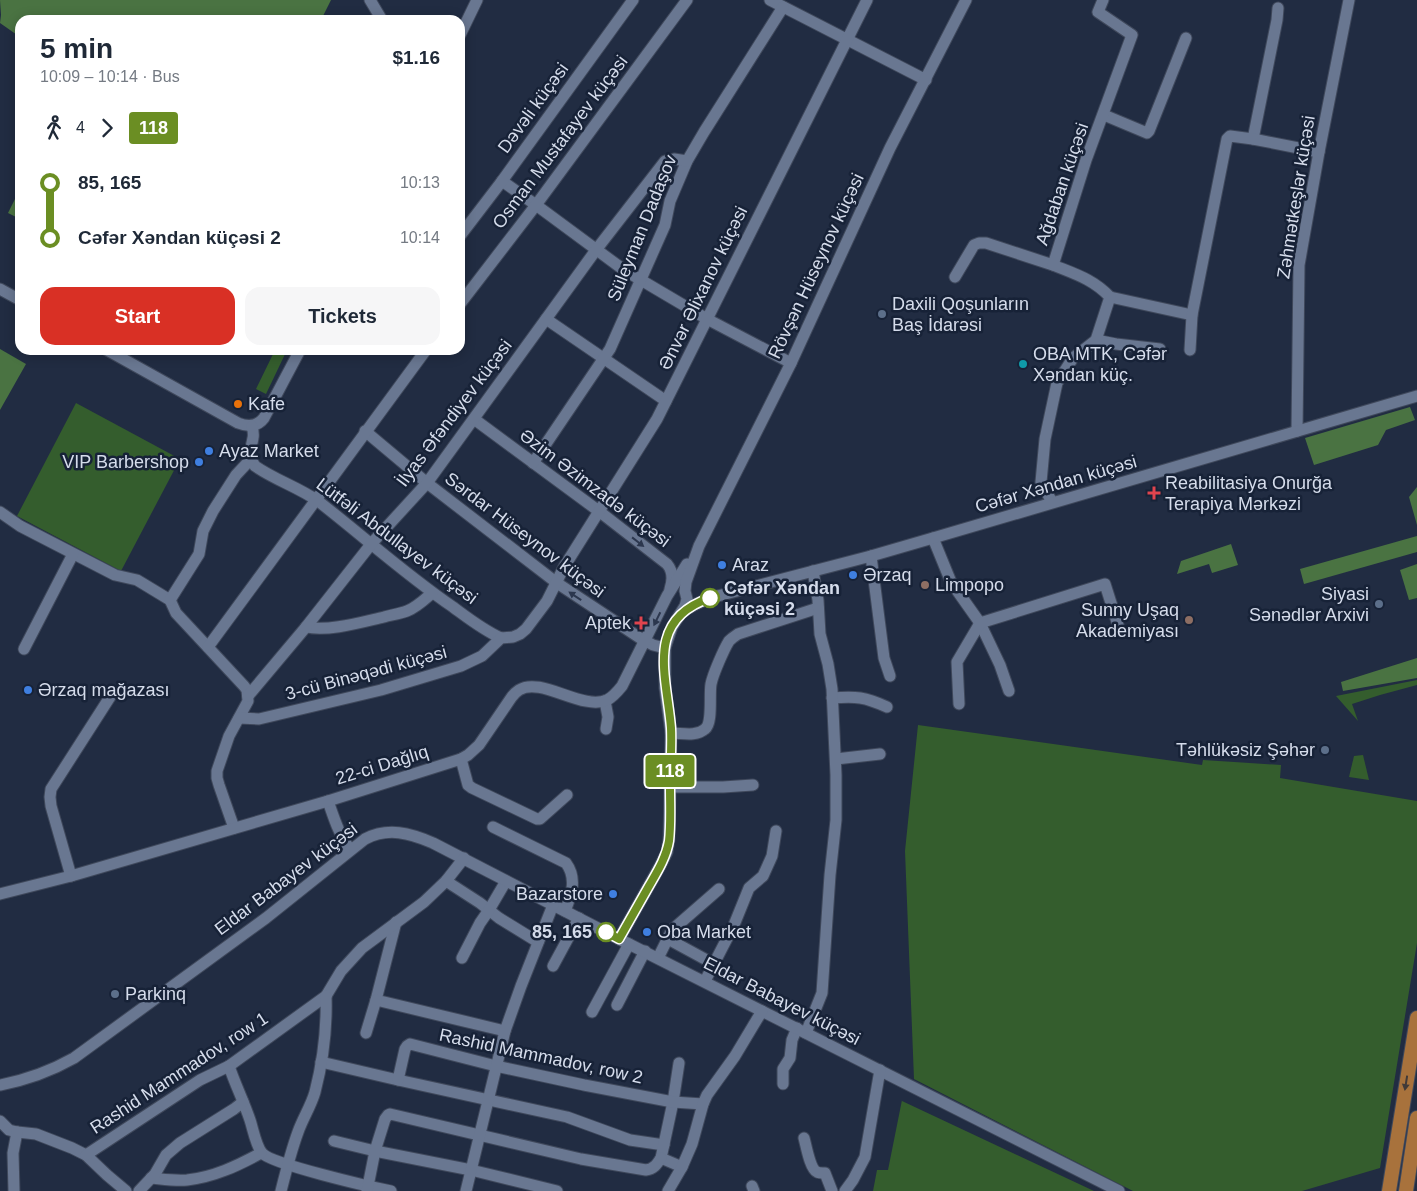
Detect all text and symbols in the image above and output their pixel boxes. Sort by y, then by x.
text: 5 min [40,33,113,64]
text: $1.16 [392,47,440,68]
street label: Osman Mustafayev küçəsi [488,52,632,232]
street label: Dəvəli küçəsi [494,59,572,157]
text: 10:09 – 10:14 · Bus [40,68,180,85]
icon: walk [40,114,68,142]
icon: forward [93,114,121,142]
street label: Zəhmətkeşlər küçəsi [1273,114,1319,280]
text: 118 [139,118,168,138]
text: 4 [76,119,85,136]
street label: Ağdaban küçəsi [1032,120,1092,248]
street label: Süleyman Dadaşov [603,152,681,304]
street label: Rövşən Hüseynov küçəsi [764,170,868,362]
text: 85, 165 [78,172,141,193]
text: 10:13 [400,174,440,191]
street label: Ənvər Əlixanov küçəsi [655,203,751,373]
text: Cəfər Xəndan küçəsi 2 [78,227,281,248]
text: 10:14 [400,229,440,246]
button: Start [40,287,235,345]
button: Tickets [245,287,440,345]
place label: Daxili Qoşunların Baş İdarəsi [892,294,1029,335]
marker: Daxili Qoşunların Baş İdarəsi [876,308,888,320]
street label: İlyas Əfəndiyev küçəsi [392,336,516,490]
place label: OBA MTK, Cəfər Xəndan küç. [1033,344,1167,385]
marker: OBA MTK, Cəfər Xəndan küç. [1017,358,1029,370]
place label: Kafe [248,394,285,414]
marker: Kafe [232,398,244,410]
street label: Əzim Əzimzadə küçəsi [516,425,674,551]
place label: Ayaz Market [219,441,319,461]
marker: Ayaz Market [203,445,215,457]
street label: Cəfər Xəndan küçəsi [973,451,1139,517]
place label: VIP Barbershop [62,452,189,472]
marker: VIP Barbershop [193,456,205,468]
street label: Sərdar Hüseynov küçəsi [441,468,609,602]
place label: Reabilitasiya Onurğa Terapiya Mərkəzi [1165,473,1333,514]
street label: Lütfəli Abdullayev küçəsi [313,474,481,608]
marker: Reabilitasiya Onurğa Terapiya Mərkəzi [1147,486,1161,500]
one-way arrow [631,536,644,547]
place label: Araz [732,555,769,575]
marker: Araz [716,559,728,571]
place label: Ərzaq [863,565,912,585]
marker: Ərzaq [847,569,859,581]
place label: Limpopo [935,575,1004,595]
place label: Cəfər Xəndan küçəsi 2 [724,578,840,619]
marker: Limpopo [919,579,931,591]
place label: Siyasi Sənədlər Arxivi [1249,584,1369,625]
marker: Cəfər Xəndan küçəsi 2 [700,588,720,608]
one-way arrow [568,591,582,601]
marker: Siyasi Sənədlər Arxivi [1373,598,1385,610]
place label: Sunny Uşaq Akademiyası [1076,600,1179,641]
one-way arrow [652,612,660,626]
place label: Aptek [585,613,632,633]
marker: Sunny Uşaq Akademiyası [1183,614,1195,626]
marker: Aptek [635,617,647,629]
street label: 3-cü Binəqədi küçəsi [283,642,449,704]
place label: Ərzaq mağazası [38,680,170,700]
marker: Ərzaq mağazası [22,684,34,696]
place label: Təhlükəsiz Şəhər [1176,740,1315,760]
street label: 22-ci Dağlıq [333,741,431,789]
marker: Təhlükəsiz Şəhər [1319,744,1331,756]
line badge: 118 [641,755,699,787]
text: 118 [655,761,685,781]
street label: Eldar Babayev küçəsi [211,819,361,939]
place label: Bazarstore [516,884,603,904]
marker: Bazarstore [607,888,619,900]
place label: 85, 165 [532,922,592,942]
marker: 85, 165 [596,922,616,942]
place label: Oba Market [657,922,751,942]
marker: Oba Market [641,926,653,938]
street label: Eldar Babayev küçəsi [700,953,864,1049]
place label: Parkinq [125,984,186,1004]
marker: Parkinq [109,988,121,1000]
street label: Rashid Mammadov, row 1 [86,1008,272,1138]
street label: Rashid Mammadov, row 2 [437,1025,645,1087]
one-way arrow [1402,1075,1410,1091]

